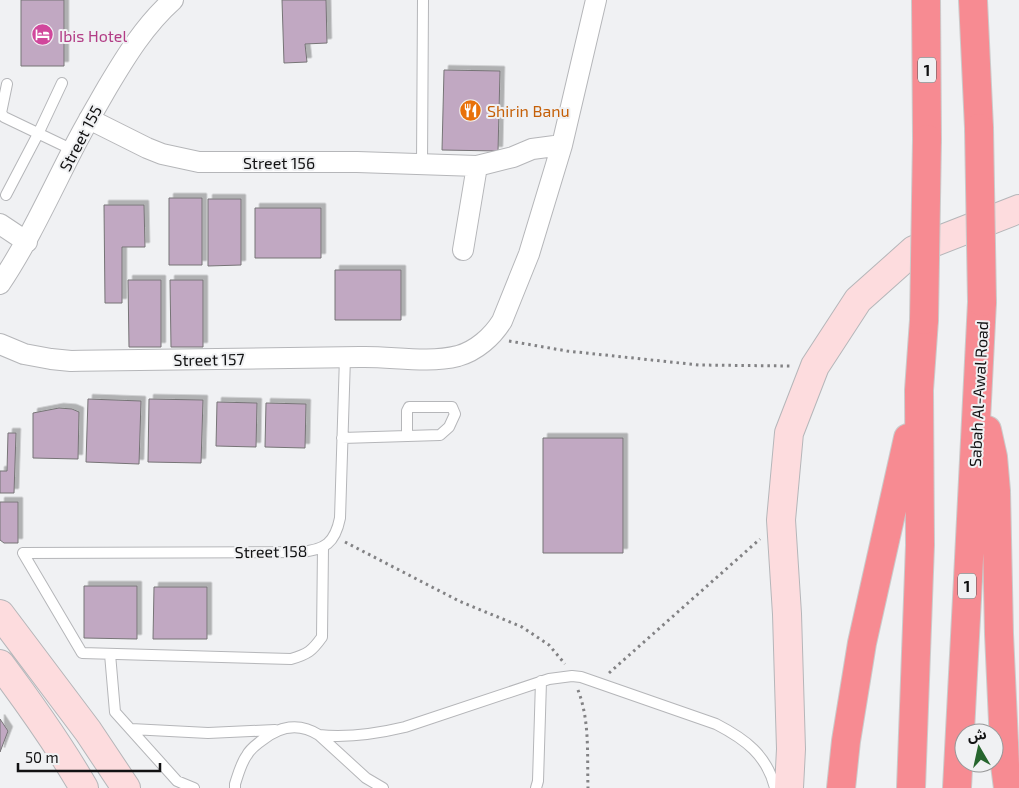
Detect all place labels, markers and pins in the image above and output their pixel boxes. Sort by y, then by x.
hotel icon: Ibis Hotel [31,23,55,47]
place label: Ibis Hotel [59,26,127,45]
restaurant icon: Shirin Banu [459,98,483,122]
place label: Shirin Banu [487,101,570,120]

